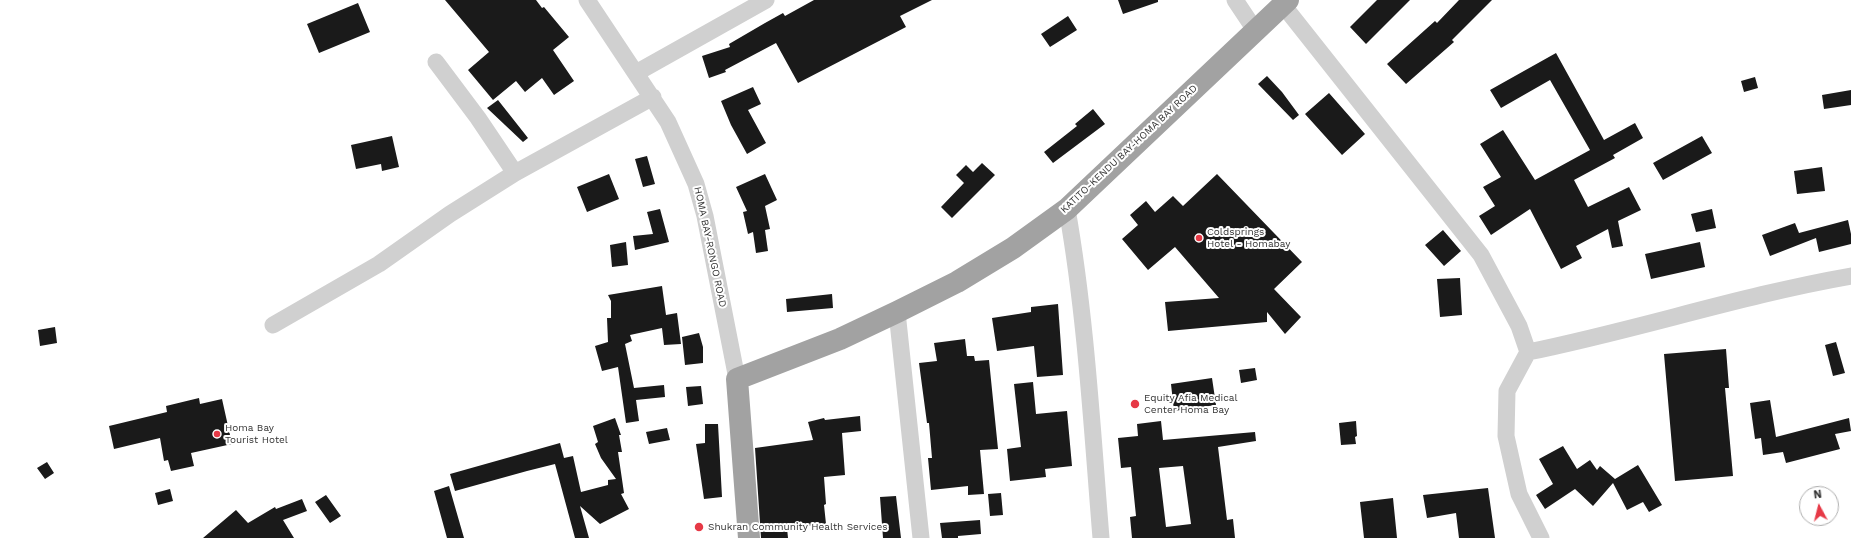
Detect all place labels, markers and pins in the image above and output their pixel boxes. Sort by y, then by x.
place label: Coldsprings Hotel - Homabay [1207,226,1290,250]
marker: Coldsprings Hotel - Homabay [1194,233,1204,243]
place label: Equity Afia Medical Center Homa Bay [1144,392,1238,416]
marker: Equity Afia Medical Center Homa Bay [1129,398,1141,410]
place label: Homa Bay Tourist Hotel [225,422,288,446]
marker: Homa Bay Tourist Hotel [212,429,222,439]
marker: Shukran Community Health Services [693,521,705,533]
place label: Shukran Community Health Services [708,521,887,533]

